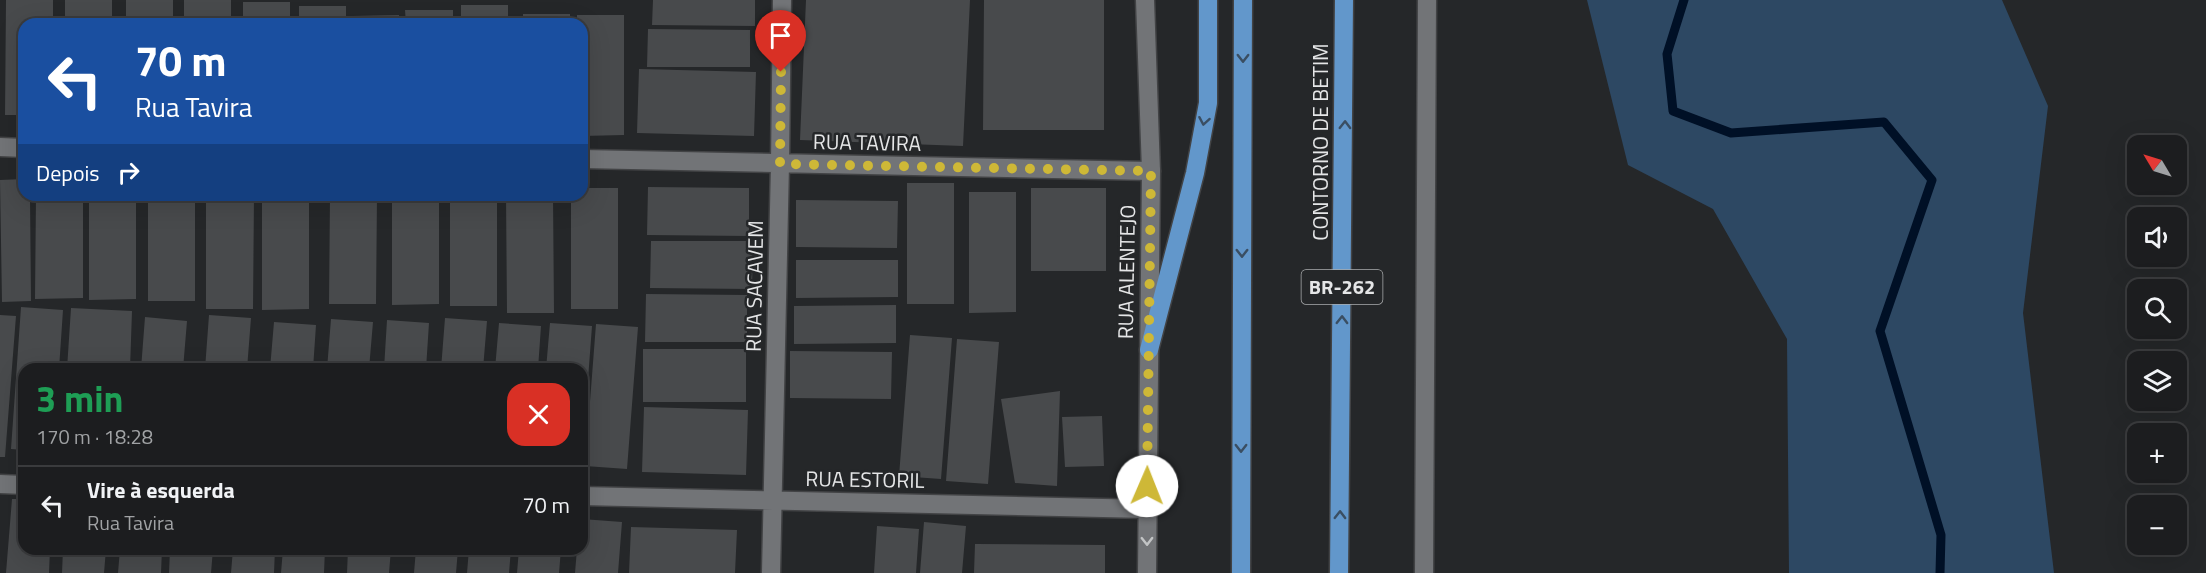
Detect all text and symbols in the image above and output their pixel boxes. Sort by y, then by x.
pin [755,10,806,72]
icon: arrive [764,19,797,52]
text: 70 m [135,28,227,92]
icon: left [36,42,114,120]
street label: CONTORNO DE BETIM [1304,43,1336,241]
one-way arrow [1237,54,1249,63]
text: Rua Tavira [135,86,252,127]
one-way arrow [1199,117,1211,126]
one-way arrow [1338,120,1351,129]
street label: RUA TAVIRA [813,125,922,159]
north arrow [2127,135,2187,195]
map controls [2127,135,2187,555]
text: Depois [36,156,100,190]
icon: right [112,156,145,189]
street label: RUA ALENTEJO [1109,205,1143,339]
button: sound [2127,207,2187,267]
street label: RUA SACAVEM [737,220,771,352]
one-way arrow [1236,249,1249,258]
road number: BR-262 [1302,270,1382,304]
button: search [2127,279,2187,339]
one-way arrow [1336,315,1348,324]
button: layers [2127,351,2187,411]
text: 3 min [36,371,123,426]
button: close [507,383,570,446]
text: 170 m · 18:28 [36,421,153,452]
button: + [2127,423,2187,483]
one-way arrow [1235,444,1247,453]
position arrow [1115,454,1179,518]
street label: RUA ESTORIL [805,462,925,496]
text: Vire à esquerda [87,473,235,507]
text: 70 m [522,488,570,522]
icon: left [36,489,69,522]
button: − [2127,495,2187,555]
text: Rua Tavira [87,507,174,538]
one-way arrow [1333,510,1346,519]
one-way arrow [1140,536,1153,545]

